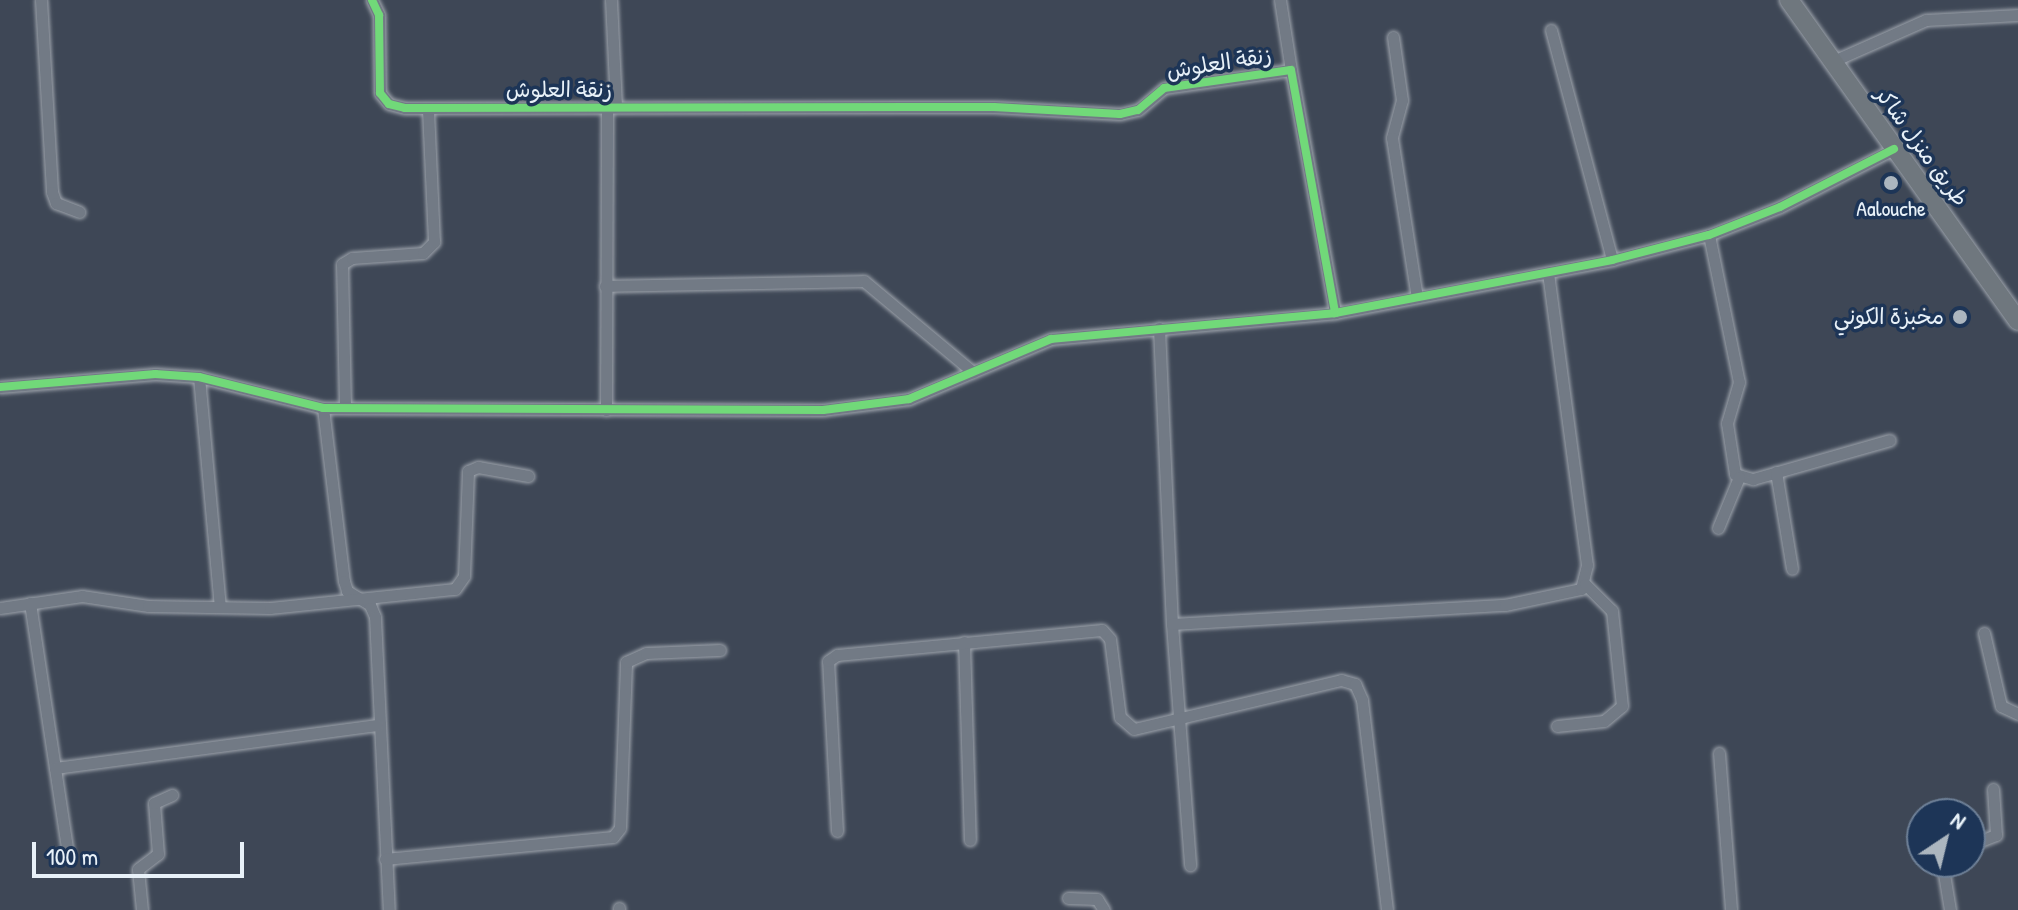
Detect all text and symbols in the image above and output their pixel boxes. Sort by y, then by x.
street label: زنقة العلوش [1164,42,1274,84]
street label: زنقة العلوش [506,77,612,103]
street label: طريق منزل شاكر [1870,83,1974,211]
marker: Aalouche [1882,174,1900,192]
place label: Aalouche [1856,196,1926,222]
place label: مخبزة الكوني [1834,304,1944,330]
marker: مخبزة الكوني [1951,308,1969,326]
north arrow [1906,798,1986,878]
text: N [1945,804,1972,836]
scale bar [36,826,248,876]
text: 100 m [46,840,98,872]

